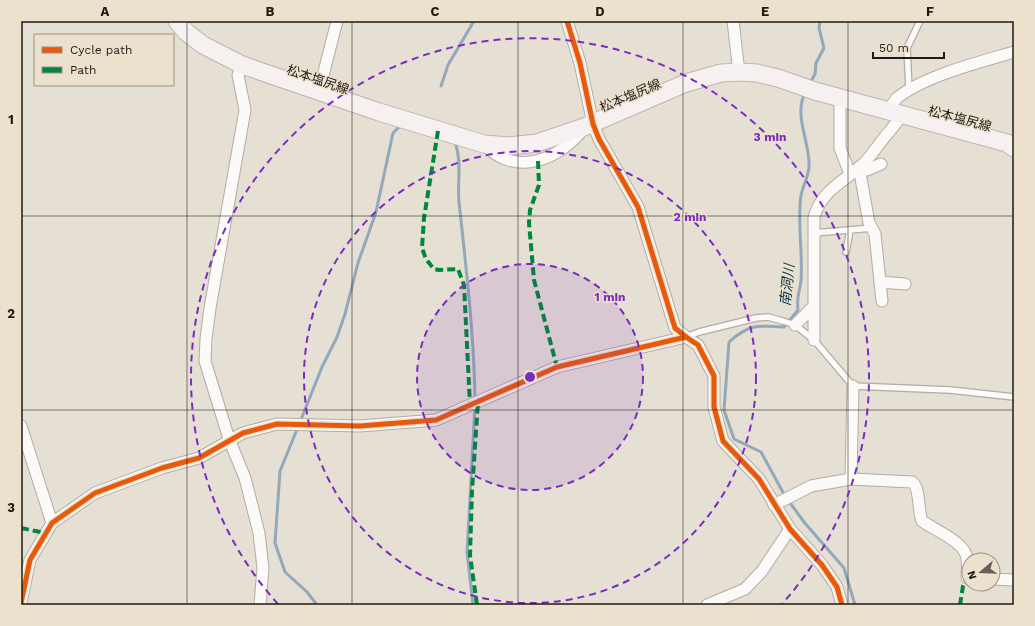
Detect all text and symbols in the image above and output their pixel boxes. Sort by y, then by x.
text: A [101,4,110,19]
text: B [266,4,275,19]
text: C [431,4,440,19]
text: D [595,4,605,19]
text: E [761,4,769,19]
text: F [926,4,934,19]
legend [34,34,174,86]
scale bar [873,34,944,60]
text: 50 m [879,41,909,55]
text: Cycle path [70,43,132,57]
street label: 松本塩尻線 [285,62,351,97]
text: Path [70,63,96,77]
street label: 松本塩尻線 [597,76,663,115]
street label: 松本塩尻線 [927,103,993,134]
text: 1 [8,112,14,127]
text: 3 min [754,130,786,144]
text: 2 min [674,210,706,224]
water label: 南洞川 [777,261,797,307]
text: 1 min [595,290,625,304]
text: 2 [7,306,15,321]
centre of rings [523,370,537,384]
text: 3 [7,500,15,515]
north arrow [961,552,1001,592]
text: N [965,569,979,581]

